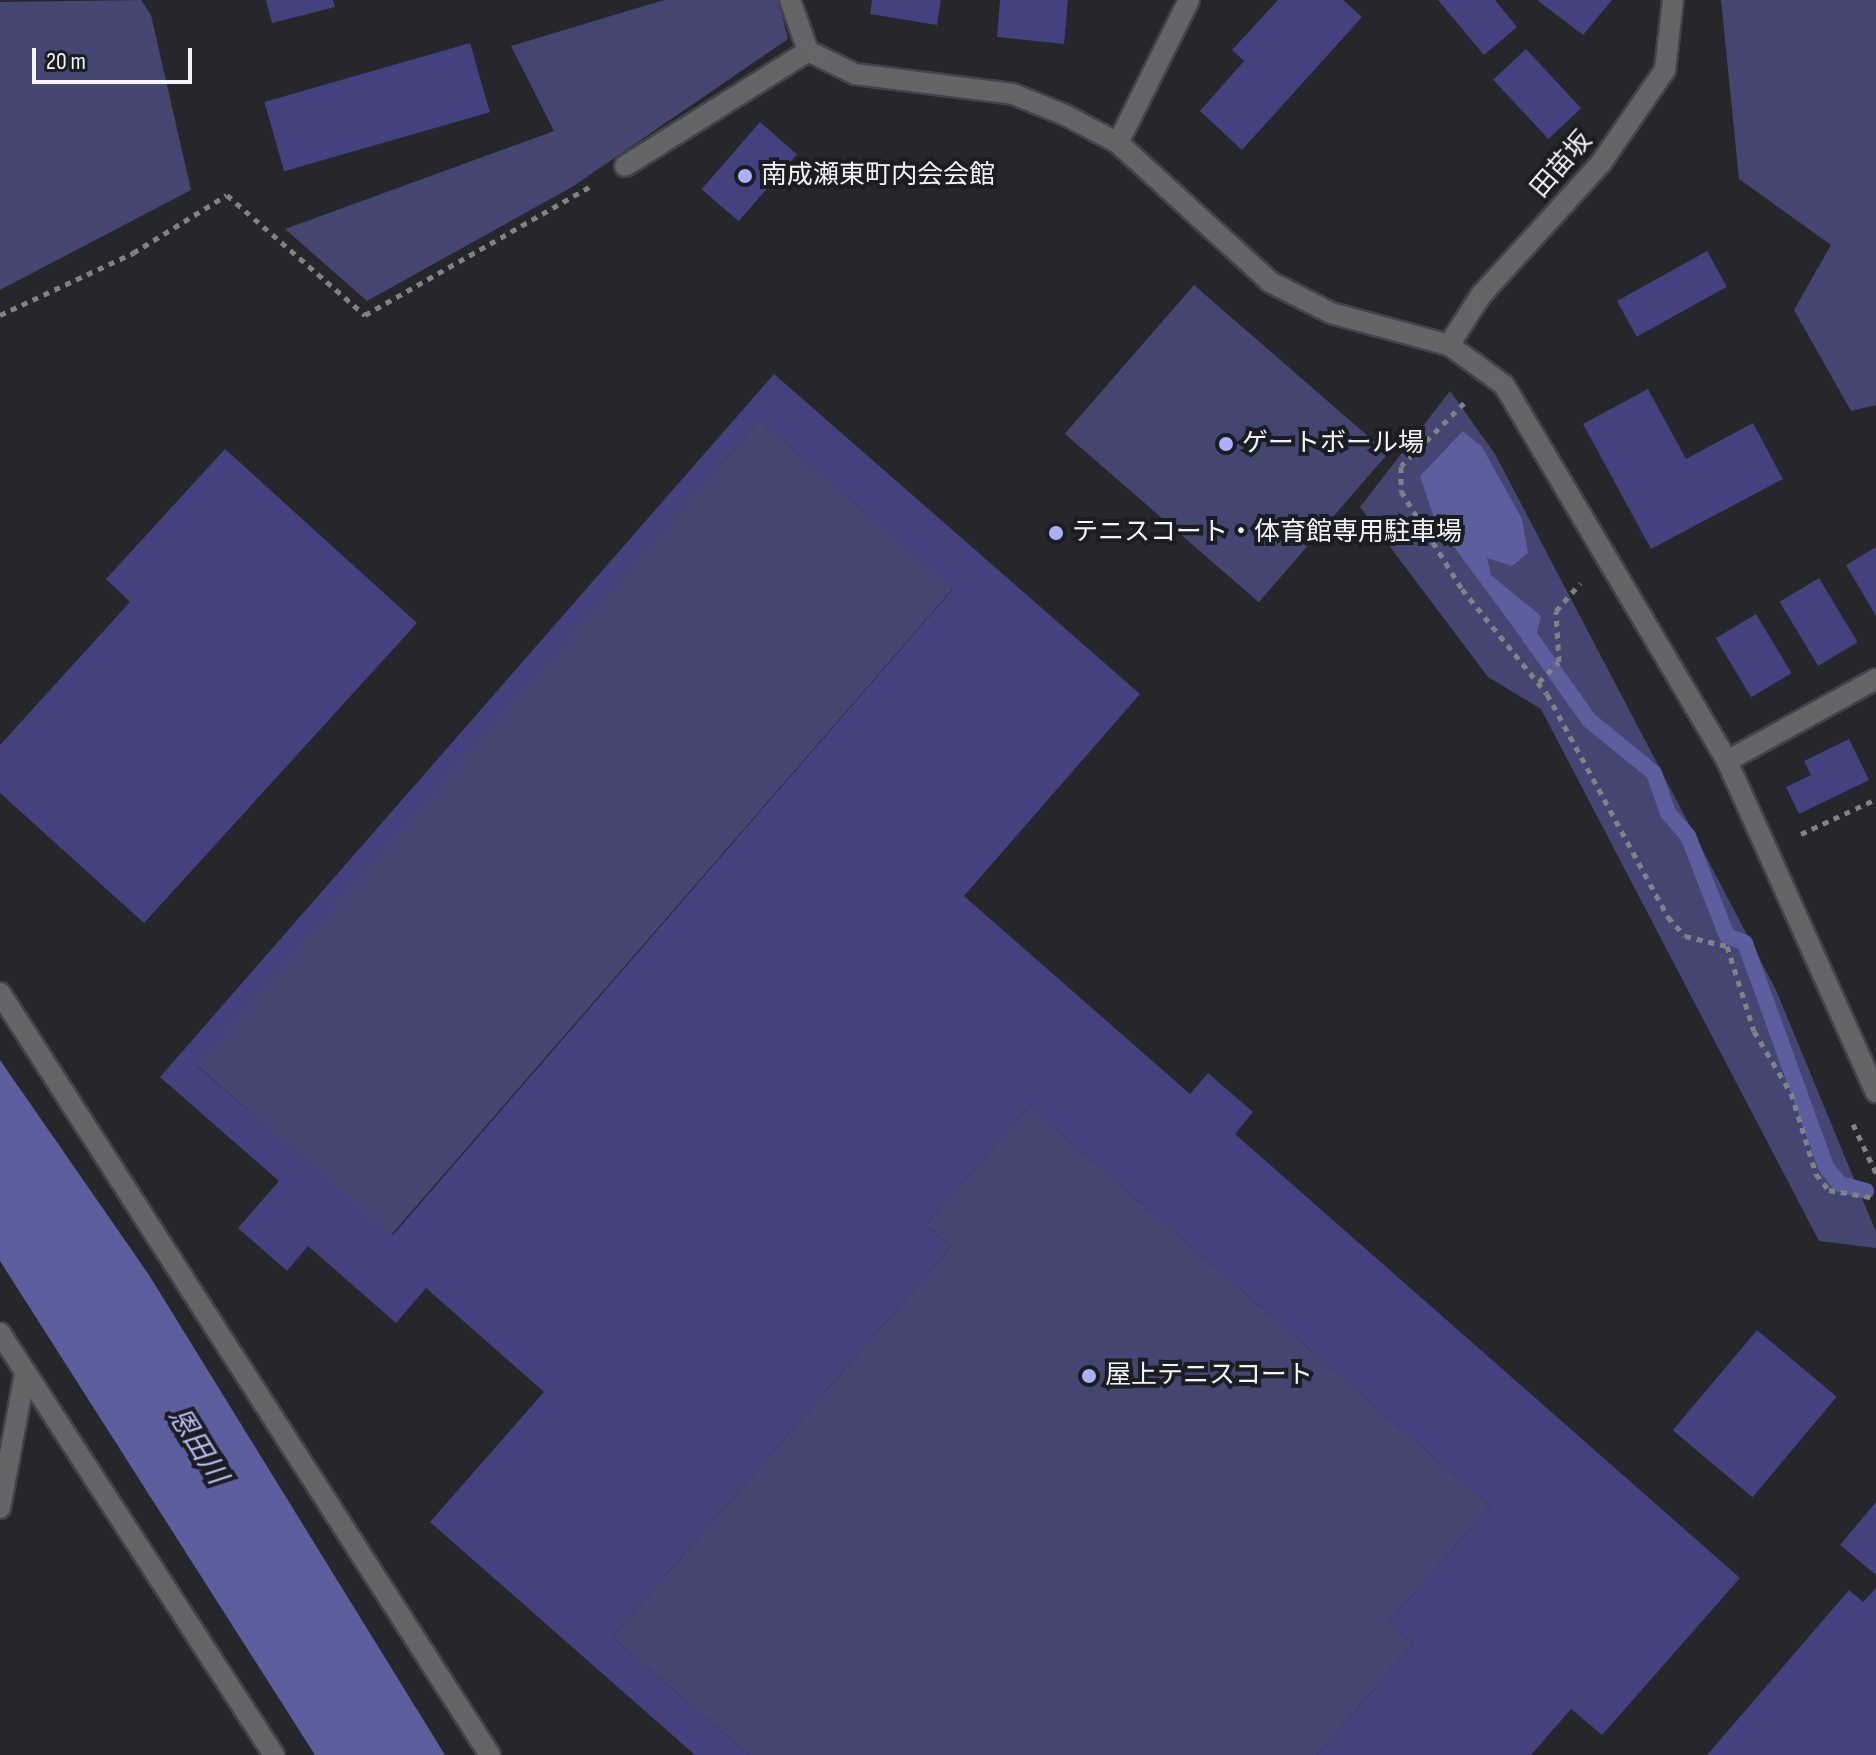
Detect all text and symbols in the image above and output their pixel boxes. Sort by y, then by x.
scale bar [36,32,196,82]
text: 20 m [46,47,86,76]
street label: 田苗坂 [1525,125,1599,205]
place label: 南成瀬東町内会会館 [761,160,995,192]
marker: 南成瀬東町内会会館 [736,167,754,185]
place label: ゲートボール場 [1242,428,1424,460]
marker: ゲートボール場 [1217,435,1235,453]
place label: テニスコート・体育館専用駐車場 [1072,517,1462,549]
marker: テニスコート・体育館専用駐車場 [1047,524,1065,542]
place label: 屋上テニスコート [1105,1360,1313,1392]
marker: 屋上テニスコート [1080,1367,1098,1385]
water label: 恩田川 [160,1401,234,1491]

